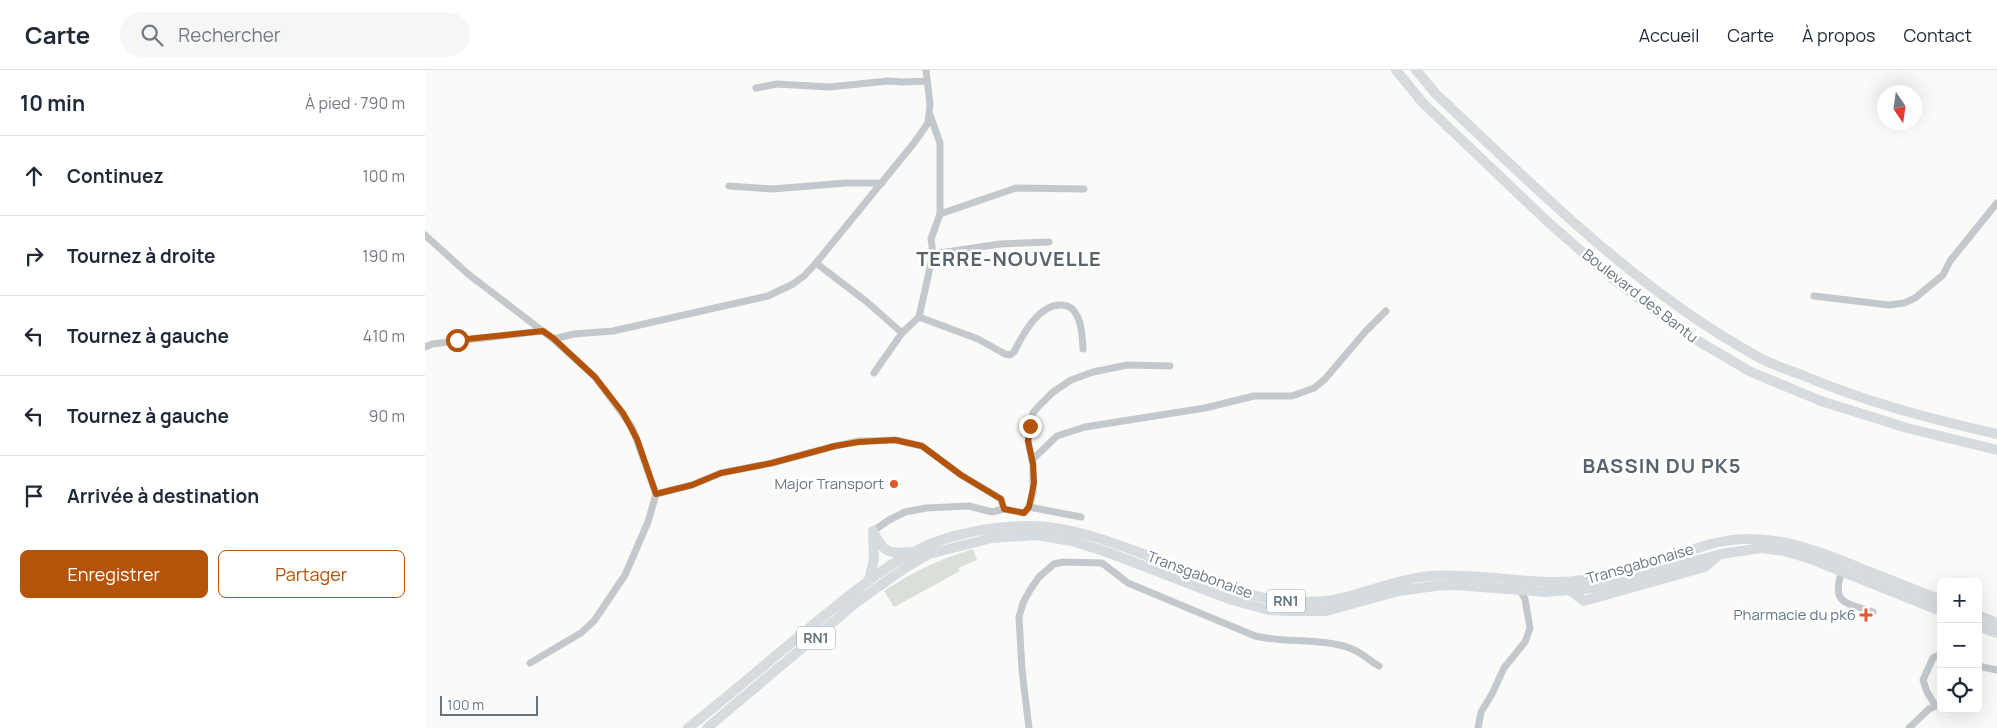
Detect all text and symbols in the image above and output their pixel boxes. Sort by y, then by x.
search box [120,12,470,57]
text: Carte [25,18,90,51]
icon: search [138,21,166,49]
text: Rechercher [178,22,281,48]
text: Accueil [1639,23,1699,47]
text: Carte [1727,23,1774,47]
text: À propos [1802,23,1875,47]
text: Contact [1903,23,1972,47]
north arrow [1877,85,1922,130]
text: 10 min [20,89,85,117]
text: À pied · 790 m [305,92,405,114]
icon: ahead [20,162,48,190]
text: Continuez [67,163,164,189]
text: 100 m [362,165,405,187]
icon: right [20,242,48,270]
text: Tournez à droite [67,243,215,269]
street label: Boulevard des Bantu [1578,244,1703,347]
text: 190 m [362,245,405,267]
district label: TERRE-NOUVELLE [916,245,1102,272]
icon: left [20,322,48,350]
text: Tournez à gauche [67,323,229,349]
text: 410 m [363,325,405,347]
route start [446,329,469,352]
icon: left [20,402,48,430]
text: Tournez à gauche [67,403,229,429]
text: 90 m [369,405,405,427]
route end [1019,415,1042,438]
district label: BASSIN DU PK5 [1582,452,1742,479]
place label: Major Transport [774,473,884,494]
marker: Major Transport [888,478,900,490]
icon: arrive [20,482,48,510]
text: Arrivée à destination [67,483,259,509]
street label: Transgabonaise [1584,538,1696,589]
street label: Transgabonaise [1145,546,1256,603]
button: Enregistrer [20,550,208,598]
button: Partager [218,550,405,598]
map controls [1937,578,1982,713]
button: + [1937,578,1982,623]
road number: RN1 [1267,590,1305,612]
place label: Pharmacie du pk6 [1733,604,1856,625]
marker: Pharmacie du pk6 [1860,609,1872,621]
button: − [1937,623,1982,668]
road number: RN1 [797,626,835,650]
button: locate [1937,668,1982,713]
scale bar [440,693,537,716]
text: 100 m [447,695,484,714]

